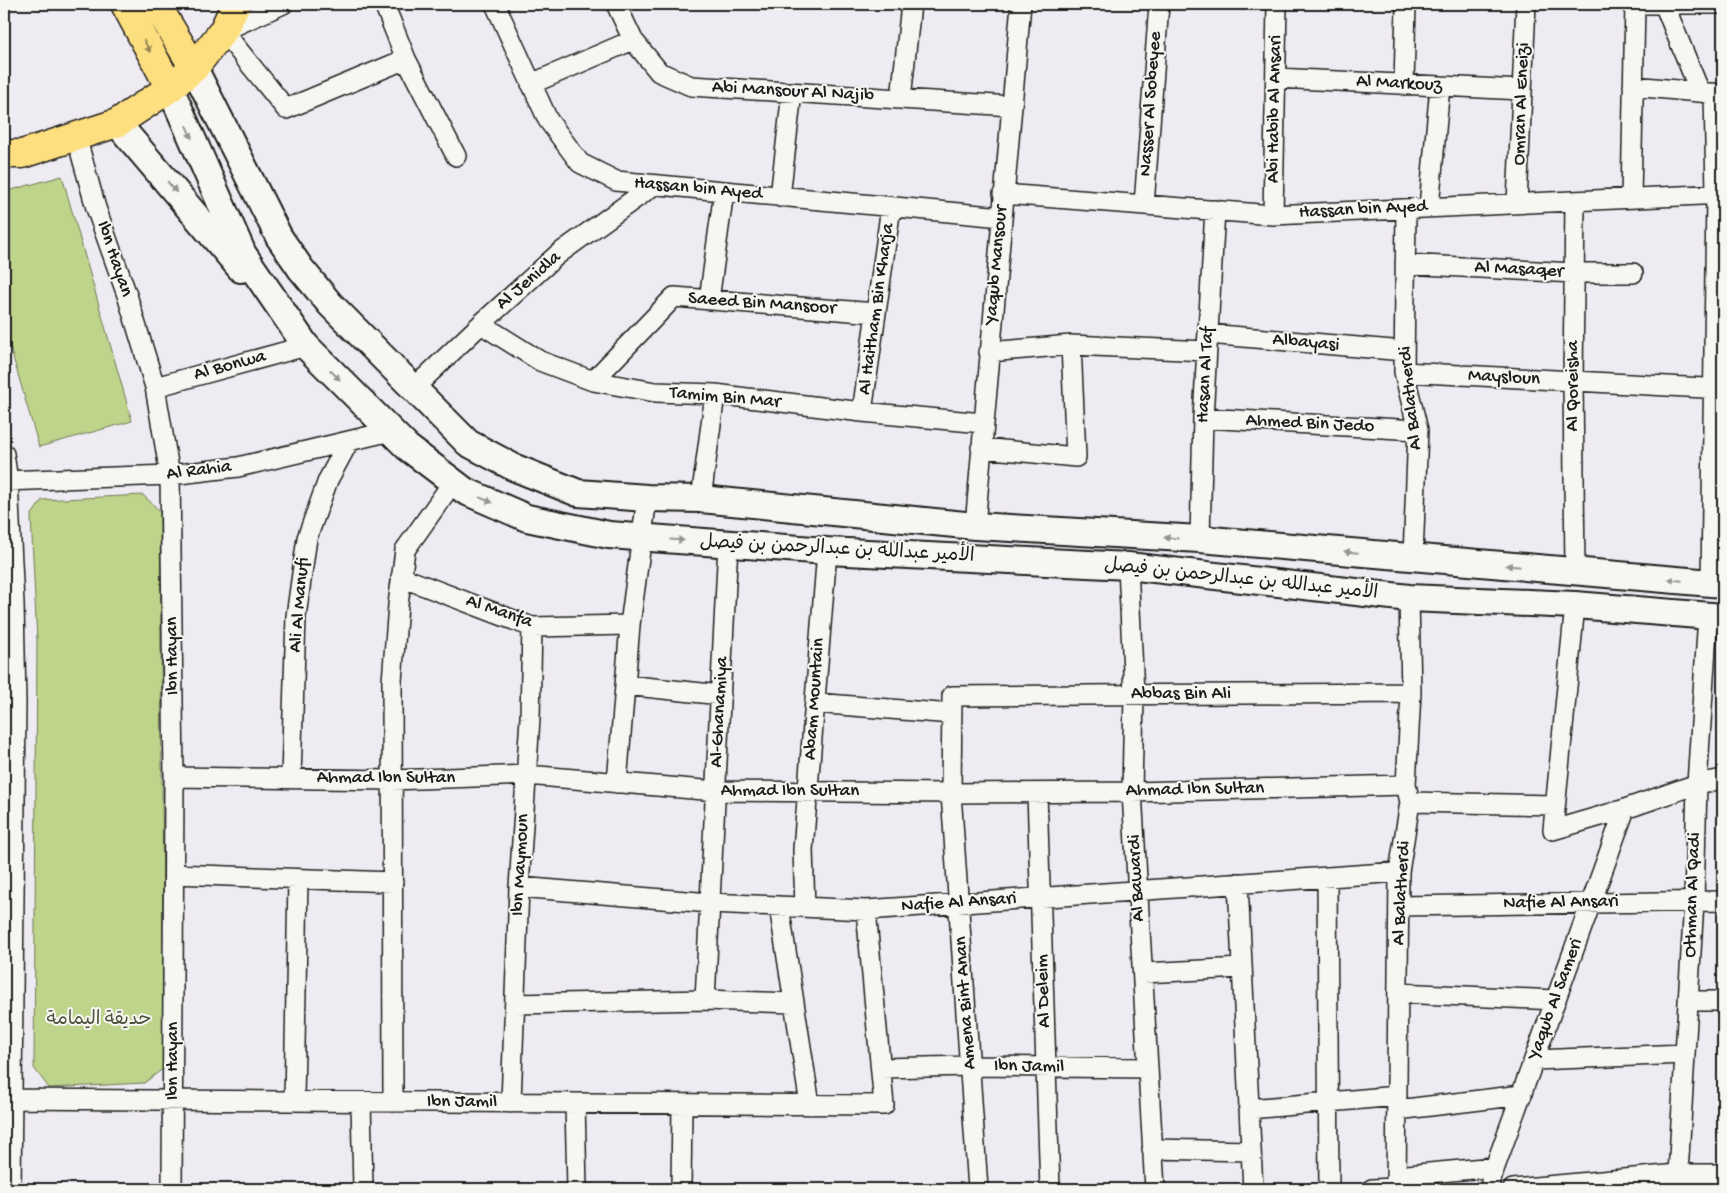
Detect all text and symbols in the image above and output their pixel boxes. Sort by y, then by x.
street label: Nasser Al Sobeyee [1134,31,1168,177]
street label: Abi Habib Al Ansari [1262,35,1288,183]
one-way arrow [143,38,151,53]
street label: Omran Al Eneizi [1508,42,1536,166]
street label: Al Markouz [1355,70,1443,98]
street label: Abi Mansour Al Najib [711,76,875,108]
one-way arrow [186,125,194,139]
street label: Hassan bin Ayed [633,172,765,206]
one-way arrow [166,180,177,193]
street label: Hassan bin Ayed [1298,195,1430,225]
street label: Yaqub Mansour [980,202,1014,327]
street label: Ibn Hayan [90,218,138,300]
street label: Al Haitham Bin Kharja [854,220,901,396]
street label: Al Jenidla [492,246,567,316]
street label: Al Masaqer [1474,256,1566,284]
street label: Saeed Bin Mansoor [687,287,839,321]
street label: Hasan Al Taf [1192,324,1220,424]
street label: Albayasi [1272,329,1340,357]
street label: Al Qoreisha [1562,339,1585,431]
street label: Al Bonwa [191,345,270,387]
street label: Al Balatherdi [1394,345,1428,451]
street label: Maysloun [1467,365,1541,391]
one-way arrow [329,368,341,380]
street label: Tamim Bin Mar [668,382,784,415]
street label: Ahmed Bin Jedo [1245,409,1375,439]
street label: Al Rahia [165,455,234,486]
one-way arrow [478,497,493,505]
street label: الأمير عبدالله بن عبدالرحمن بن فيصل [699,527,975,569]
one-way arrow [1163,533,1179,541]
one-way arrow [670,536,686,544]
one-way arrow [1343,547,1359,555]
street label: الأمير عبدالله بن عبدالرحمن بن فيصل [1103,550,1379,606]
street label: Ali Al Manufi [284,556,316,654]
one-way arrow [1504,561,1520,569]
one-way arrow [1666,576,1682,584]
street label: Al Manfa [463,590,537,635]
street label: Ibn Hayan [161,617,185,695]
street label: Abam Mountain [799,637,831,761]
street label: Al-Ghanamiya [706,654,734,768]
street label: Abbas Bin Ali [1131,683,1231,706]
street label: Ahmad Ibn Sultan [317,767,455,790]
street label: Ahmad Ibn Sultan [1126,777,1264,803]
street label: Ahmad Ibn Sultan [721,780,859,803]
street label: Ibn Maymoun [507,813,535,917]
street label: Othman Al Qadi [1679,832,1707,958]
street label: Al Bawardi [1123,834,1151,922]
street label: Al Balatherdi [1388,840,1416,946]
street label: Nafie Al Ansari [900,887,1018,919]
street label: Nafie Al Ansari [1503,890,1619,916]
street label: Yaqub Al Sameri [1523,935,1589,1065]
street label: Amena Bint Anan [950,936,982,1070]
street label: Al Deleim [1031,953,1057,1028]
park label: حديقة اليمامة [47,1009,151,1032]
street label: Ibn Hayan [162,1022,185,1100]
street label: Ibn Jamil [994,1055,1064,1079]
street label: Ibn Jamil [427,1091,497,1114]

